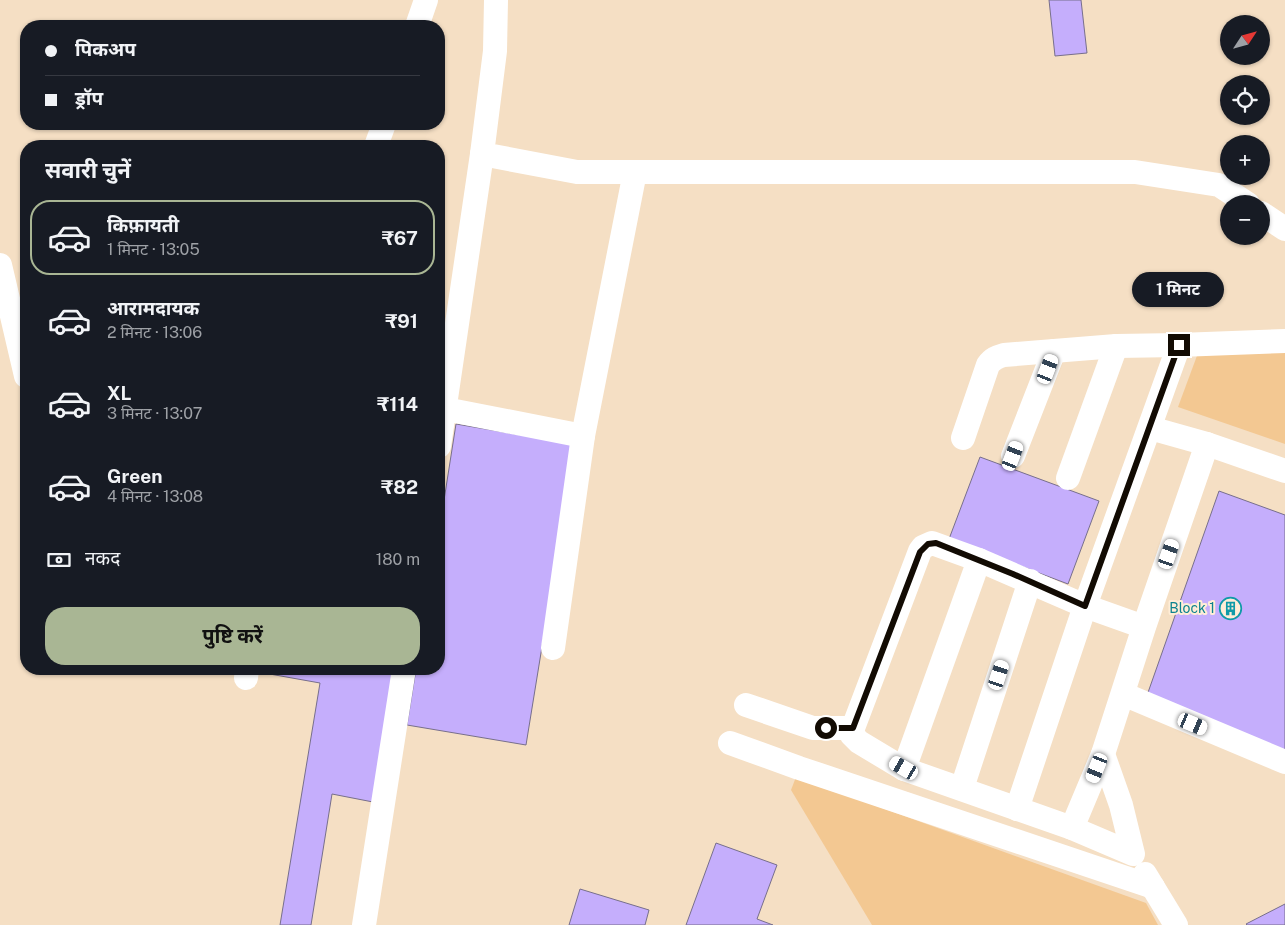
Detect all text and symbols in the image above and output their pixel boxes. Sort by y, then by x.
north arrow [1220,15,1270,65]
map controls [1220,15,1270,245]
text: पिकअप [75,38,136,60]
button: locate [1220,75,1270,125]
text: ड्रॉप [75,87,103,109]
button: + [1220,135,1270,185]
text: सवारी चुनें [45,157,131,183]
button: − [1220,195,1270,245]
text: किफ़ायती [107,214,179,236]
icon: car [47,215,92,260]
text: ₹67 [382,227,418,249]
text: 1 मिनट · 13:05 [107,240,200,259]
callout: 1 मिनट [1133,272,1225,308]
text: 1 मिनट [1156,280,1200,299]
text: आरामदायक [107,297,199,319]
icon: car [47,298,92,343]
text: ₹91 [385,310,418,332]
text: 2 मिनट · 13:06 [107,323,202,342]
route end [1168,334,1190,356]
car [1035,352,1060,386]
icon: car [47,381,92,426]
text: XL [107,382,132,404]
text: ₹114 [377,393,418,415]
text: 3 मिनट · 13:07 [107,404,202,423]
car [1000,439,1025,473]
icon: car [47,464,92,509]
text: Green [107,465,162,487]
text: ₹82 [381,476,418,498]
text: 4 मिनट · 13:08 [107,487,203,506]
car [1157,537,1180,571]
icon: cash [45,546,73,574]
text: नकद [85,547,120,569]
text: 180 m [376,550,420,569]
building icon: Block 1 [1219,596,1243,620]
place label: Block 1 [1169,600,1215,616]
button: पुष्टि करें [45,607,420,665]
car [987,658,1010,692]
car [1176,711,1209,737]
route start [815,717,837,739]
car [1084,751,1109,785]
car [887,754,920,782]

